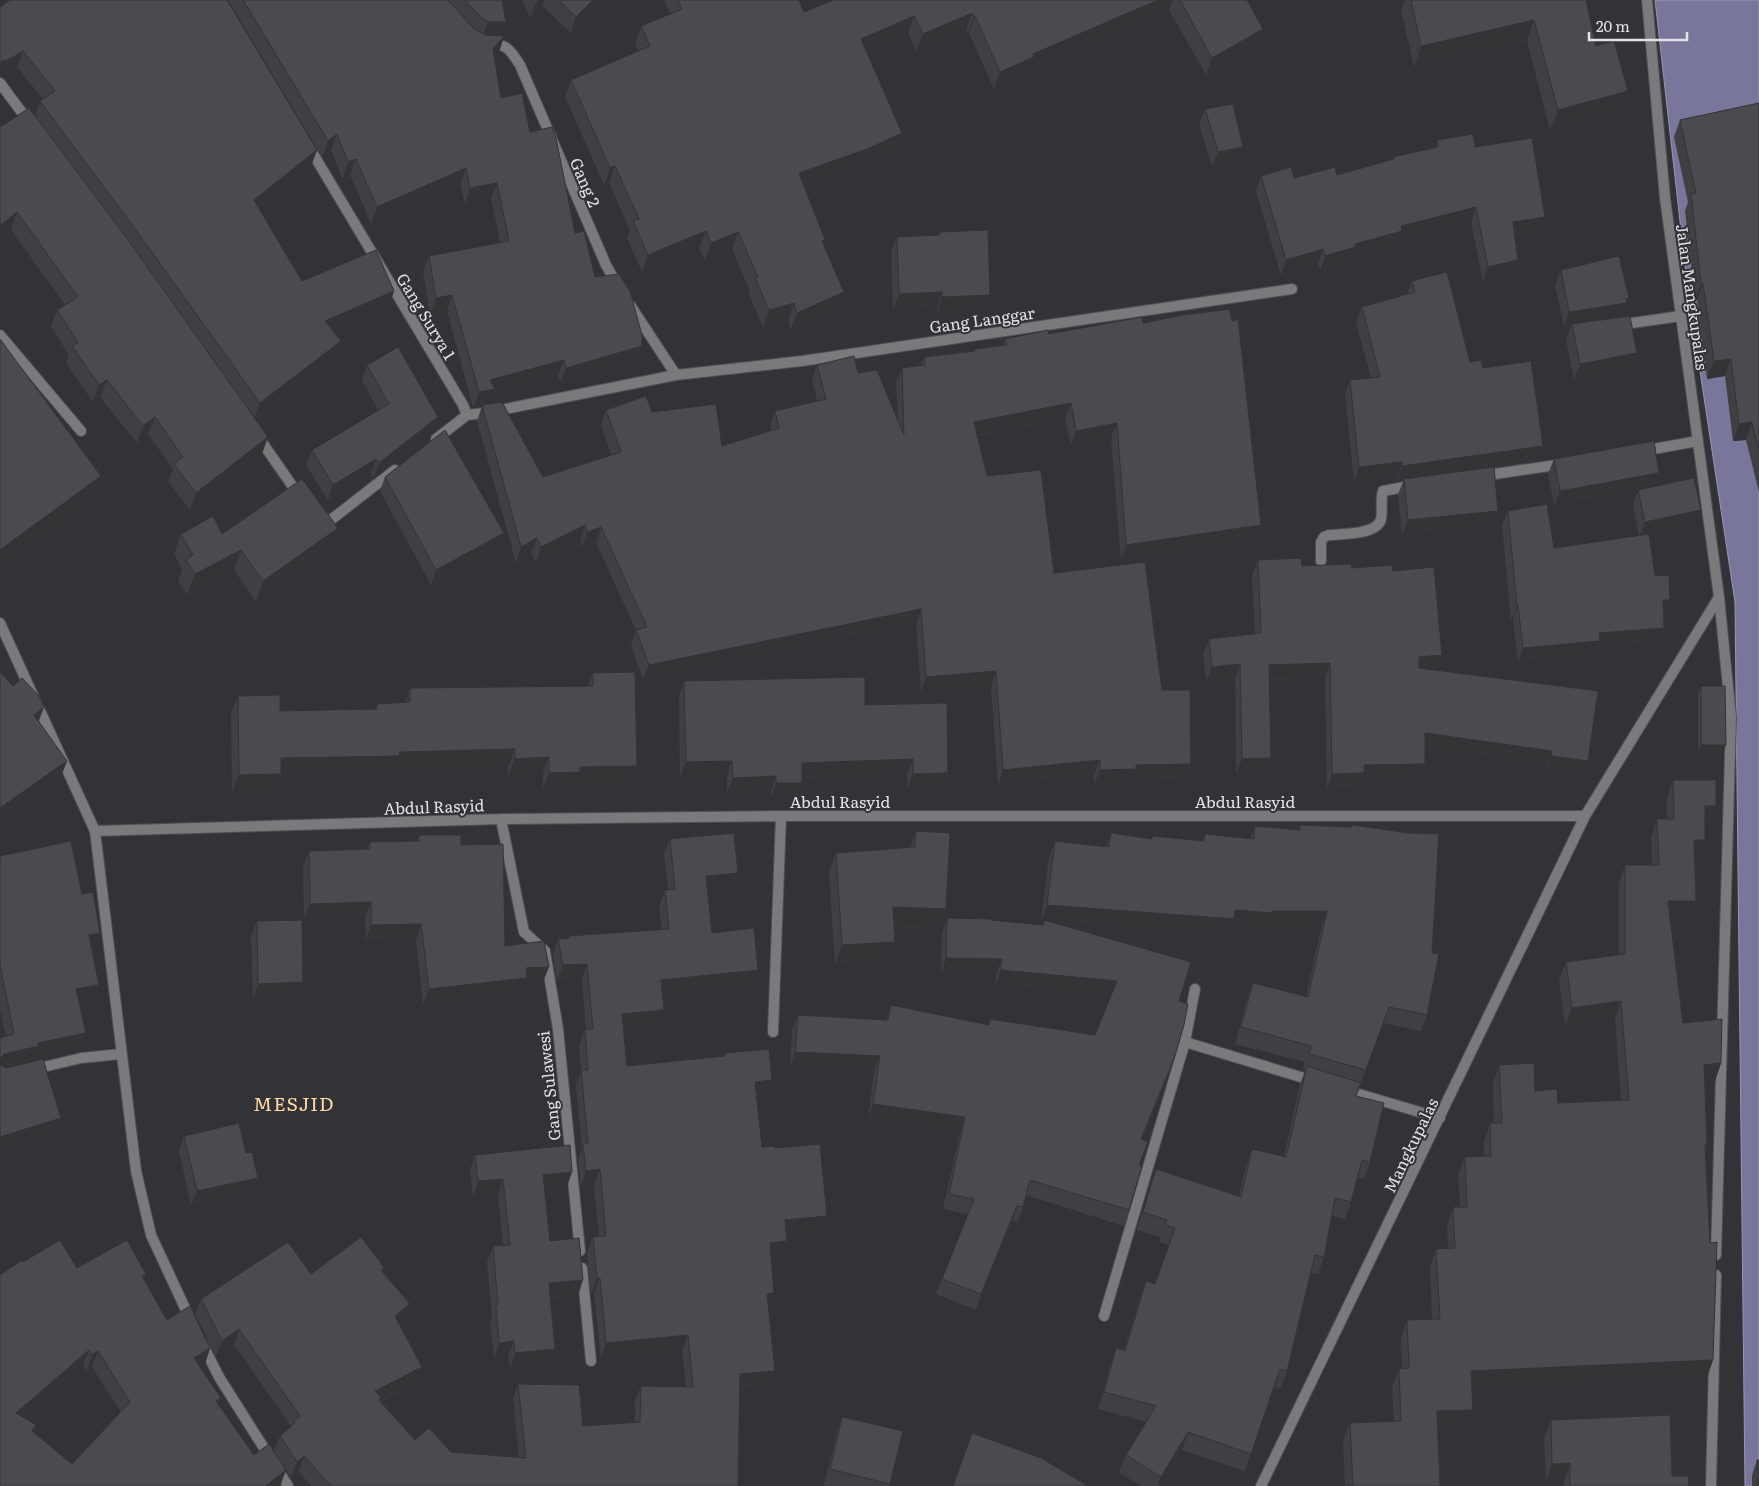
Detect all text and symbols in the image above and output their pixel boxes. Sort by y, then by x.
scale bar [1589,10,1686,42]
text: 20 m [1596,14,1630,37]
street label: Gang 2 [565,154,607,210]
street label: Jalan Mangkupalas [1671,222,1715,372]
street label: Gang Surya 1 [392,268,463,364]
street label: Gang Langgar [928,300,1037,338]
street label: Abdul Rasyid [790,789,891,813]
street label: Abdul Rasyid [1195,789,1296,813]
street label: Abdul Rasyid [383,792,485,820]
street label: Gang Sulawesi [530,1030,566,1142]
district label: MESJID [253,1089,335,1117]
street label: Mangkupalas [1377,1094,1443,1196]

